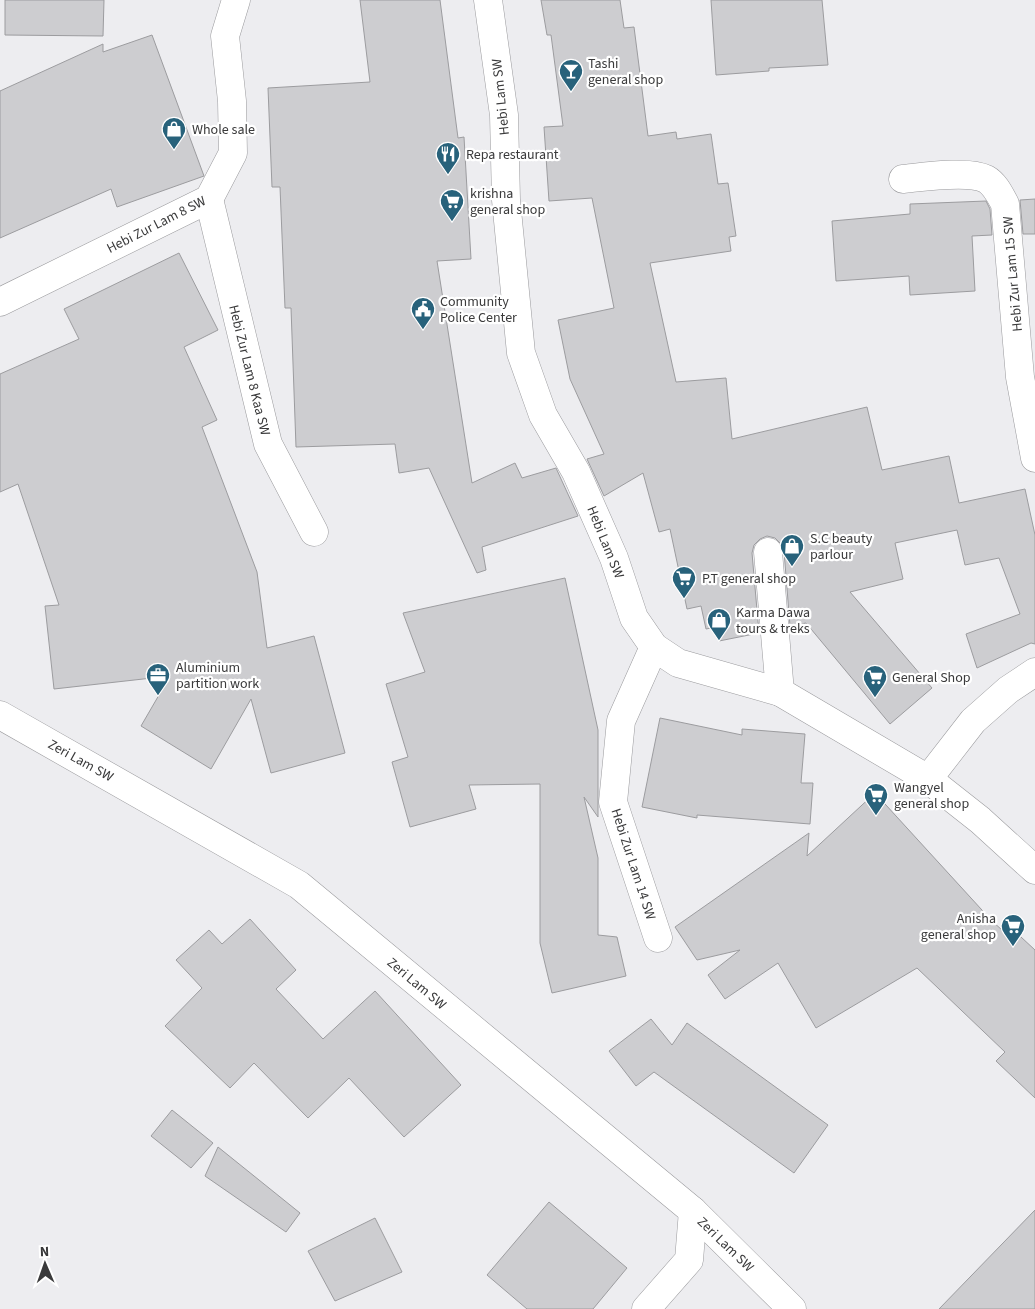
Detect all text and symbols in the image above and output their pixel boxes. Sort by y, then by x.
place label: Tashi general shop [588,54,663,90]
street label: Hebi Lam SW [487,58,515,136]
bar icon: Tashi general shop [558,58,584,92]
shop icon: Whole sale [161,116,187,150]
place label: Whole sale [192,120,255,140]
restaurant icon: Repa restaurant [435,141,461,175]
place label: Repa restaurant [466,145,559,165]
place label: krishna general shop [470,184,545,220]
supermarket icon: krishna general shop [439,188,465,222]
street label: Hebi Zur Lam 8 SW [103,191,210,259]
street label: Hebi Zur Lam 15 SW [998,215,1028,333]
place label: Community Police Center [440,292,517,328]
public building icon: Community Police Center [410,296,436,330]
street label: Hebi Zur Lam 8 Kaa SW [223,303,275,438]
street label: Hebi Lam SW [581,503,629,582]
place label: S.C beauty parlour [810,529,873,565]
shop icon: S.C beauty parlour [779,533,805,567]
supermarket icon: P.T general shop [671,565,697,599]
place label: P.T general shop [702,569,796,589]
place label: Karma Dawa tours & treks [736,603,810,639]
shop icon: Karma Dawa tours & treks [706,607,732,641]
place label: Aluminium partition work [176,658,259,694]
office icon: Aluminium partition work [145,662,171,696]
supermarket icon: General Shop [862,664,888,698]
place label: General Shop [892,668,971,688]
street label: Zeri Lam SW [44,735,117,787]
place label: Wangyel general shop [894,778,969,814]
supermarket icon: Wangyel general shop [863,782,889,816]
street label: Hebi Zur Lam 14 SW [606,806,660,923]
place label: Anisha general shop [921,909,996,945]
supermarket icon: Anisha general shop [1000,913,1026,947]
street label: Zeri Lam SW [382,953,450,1015]
street label: Zeri Lam SW [692,1213,758,1277]
north arrow [20,1239,70,1289]
text: N [40,1242,50,1262]

